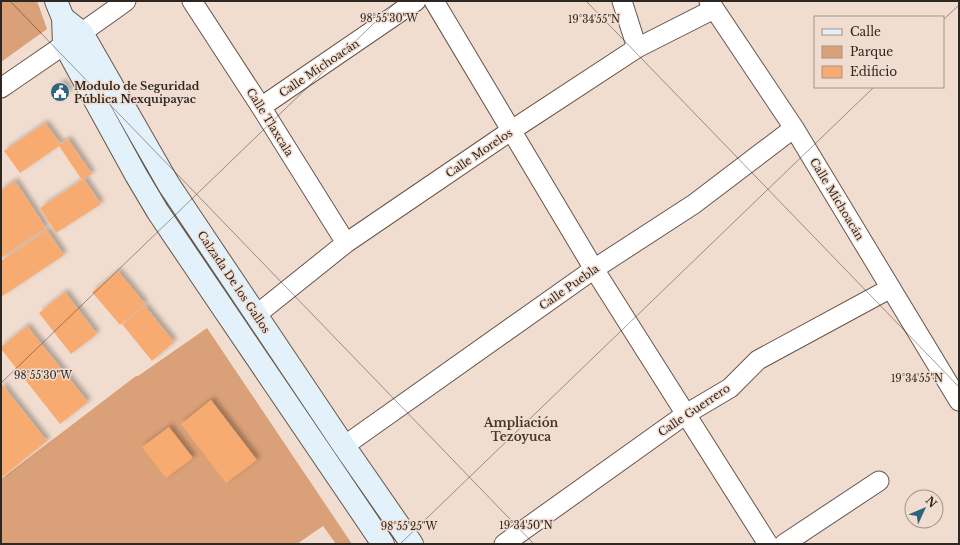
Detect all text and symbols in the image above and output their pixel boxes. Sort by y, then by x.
text: 98°55'30"W [360,12,418,25]
text: 19°34'55"N [568,13,620,26]
legend [814,16,944,88]
text: Calle [850,24,881,39]
street label: Calle Michoacán [276,36,362,100]
text: Parque [850,44,893,59]
text: Edificio [850,64,897,79]
place label: Modulo de Seguridad Pública Nexquipayac [74,79,200,106]
public building icon: Modulo de Seguridad Pública Nexquipayac [49,81,71,103]
street label: Calle Tlaxcala [243,85,297,159]
street label: Calle Morelos [443,125,515,181]
street label: Calle Michoacán [807,155,867,243]
street label: Calzada De los Gallos [195,228,273,336]
street label: Calle Puebla [536,261,602,313]
text: 98°55'30"W [14,369,72,382]
text: 19°34'55"N [891,372,943,385]
street label: Calle Guerrero [655,381,733,439]
district label: Ampliación Tezoyuca [483,415,559,444]
north arrow [904,489,944,529]
text: N [923,493,940,511]
text: 19°34'50"N [499,519,553,532]
text: 98°55'25"W [381,520,437,533]

